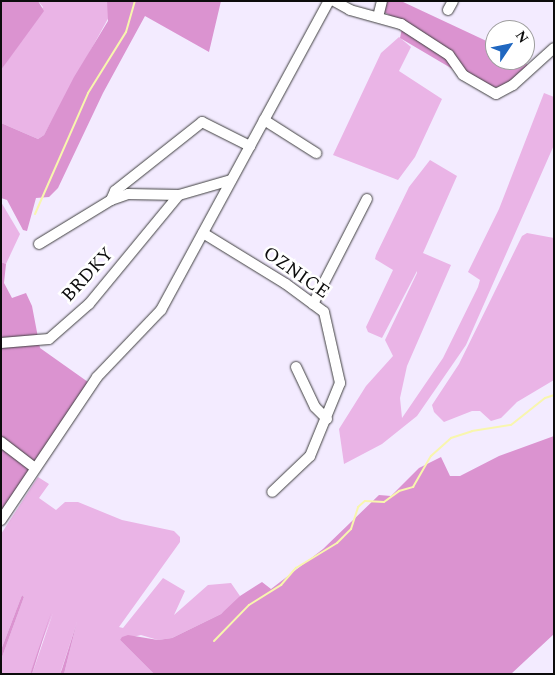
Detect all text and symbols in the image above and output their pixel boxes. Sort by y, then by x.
north arrow [485,20,535,70]
text: N [510,26,534,48]
street label: OZNICE [258,242,334,304]
street label: BRDKY [57,243,119,307]

